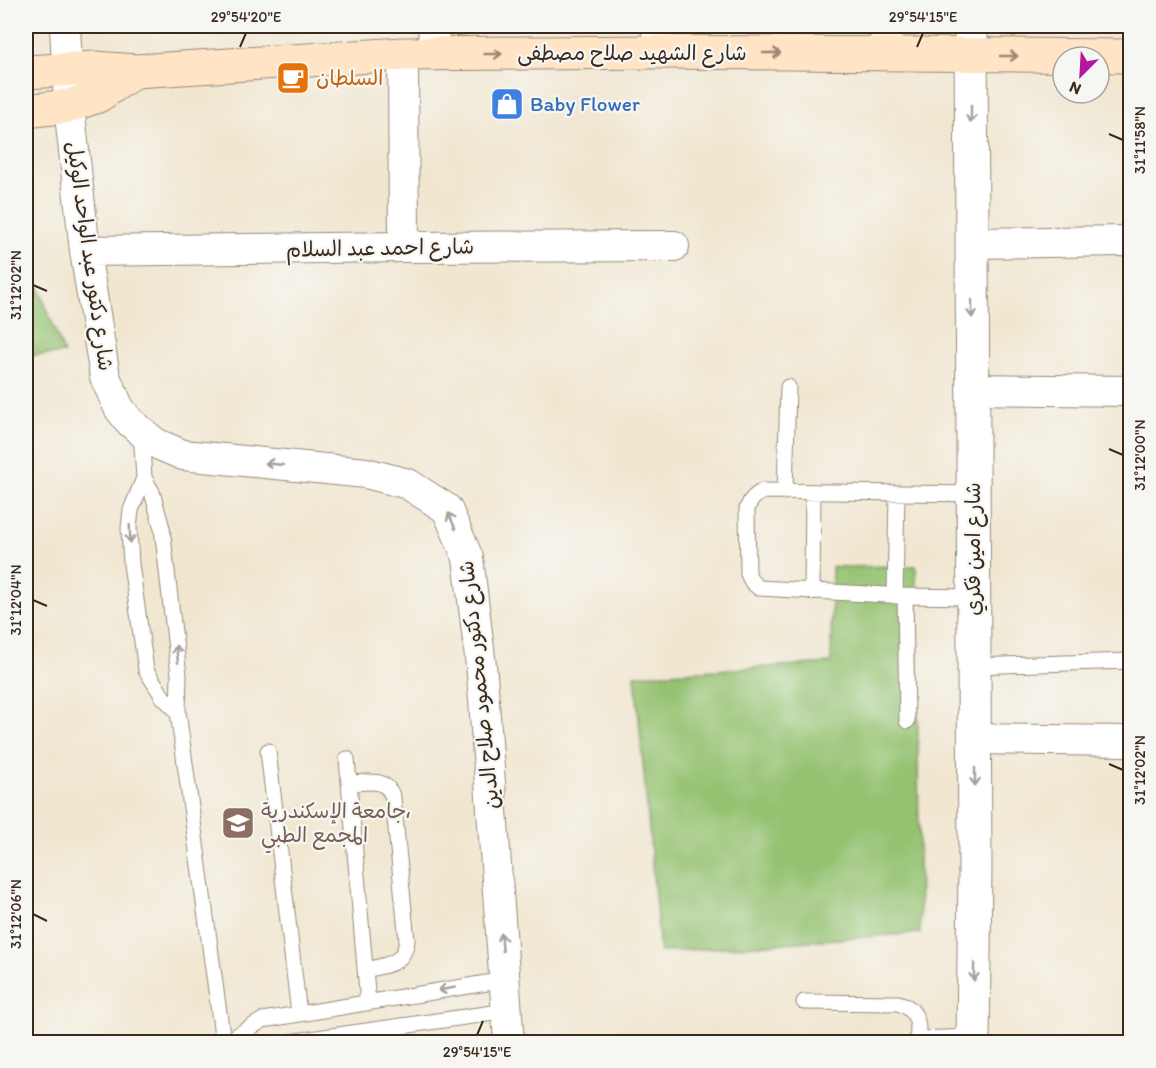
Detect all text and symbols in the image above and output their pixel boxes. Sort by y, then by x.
text: 29°54'20"E [211,8,281,26]
text: 29°54'15"E [889,8,957,26]
street label: شارع الشهيد صلاح مصطفى [517,40,747,68]
north arrow [1051,45,1111,105]
one-way arrow [762,47,782,59]
one-way arrow [483,48,503,60]
one-way arrow [999,50,1019,62]
cafe icon: السلطان [275,60,311,96]
place label: السلطان [316,65,383,90]
text: N [1066,77,1084,99]
shop icon: Baby Flower [489,86,525,122]
place label: Baby Flower [530,91,640,116]
one-way arrow [965,103,977,123]
text: 31°11'58"N [1131,106,1149,174]
street label: شارع دكتور عبد الواحد الوكيل [59,140,119,373]
street label: شارع احمد عبد السلام [286,233,474,266]
text: 31°12'02"N [7,250,25,320]
one-way arrow [966,298,978,318]
text: 31°12'00"N [1131,419,1149,491]
one-way arrow [265,458,285,469]
street label: شارع امين فكري [960,482,988,616]
one-way arrow [446,512,457,531]
one-way arrow [124,524,136,544]
street label: شارع دكتور محمود صلاح الدين [453,559,507,811]
text: 31°12'04"N [7,564,25,636]
one-way arrow [171,645,182,664]
text: 31°12'02"N [1131,735,1149,805]
one-way arrow [969,766,981,786]
place label: جامعة الإسكندرية، المجمع الطبي [261,798,411,854]
school or university icon: جامعة الإسكندرية، المجمع الطبي [220,805,256,841]
text: 31°12'06"N [7,879,25,949]
one-way arrow [496,933,507,953]
one-way arrow [968,961,980,981]
one-way arrow [438,984,457,995]
text: 29°54'15"E [443,1043,511,1061]

